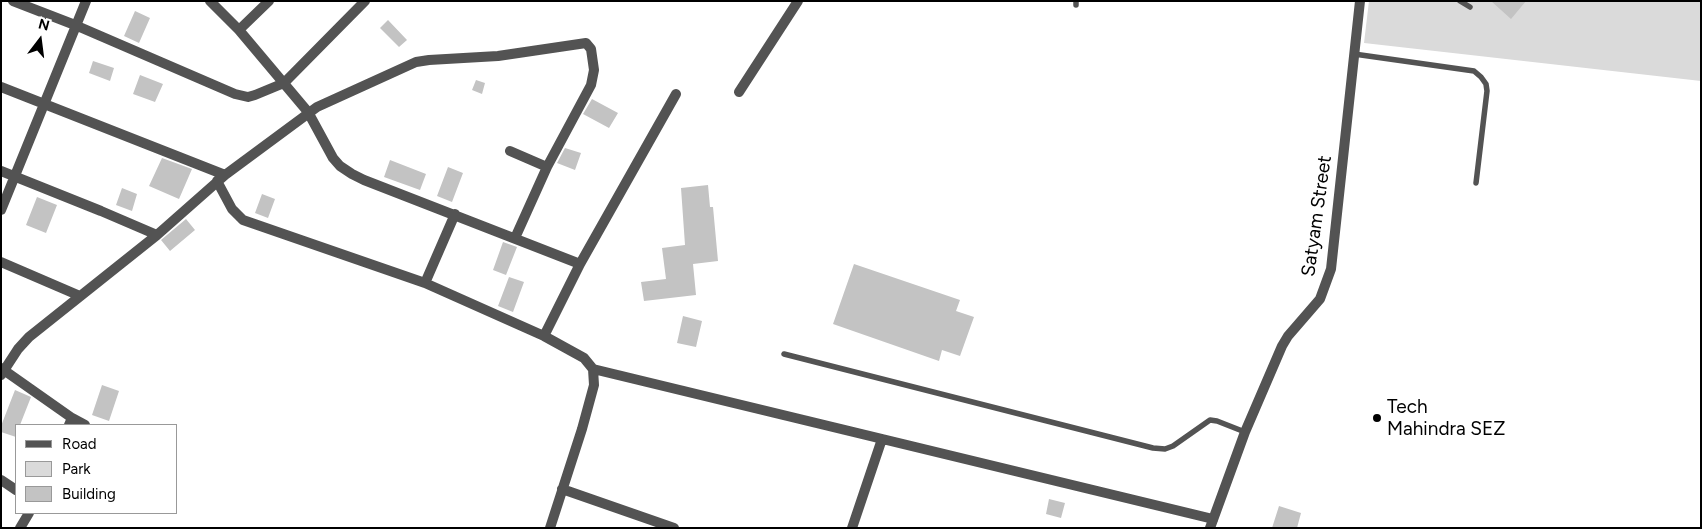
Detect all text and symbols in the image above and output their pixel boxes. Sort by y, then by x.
north arrow [15,15,65,65]
text: N [37,15,51,35]
street label: Satyam Street [1297,154,1337,278]
place label: Tech Mahindra SEZ [1387,396,1505,440]
marker: Tech Mahindra SEZ [1371,412,1383,424]
legend [15,424,178,514]
text: Road [62,435,97,453]
text: Park [62,460,91,478]
text: Building [62,485,116,503]

